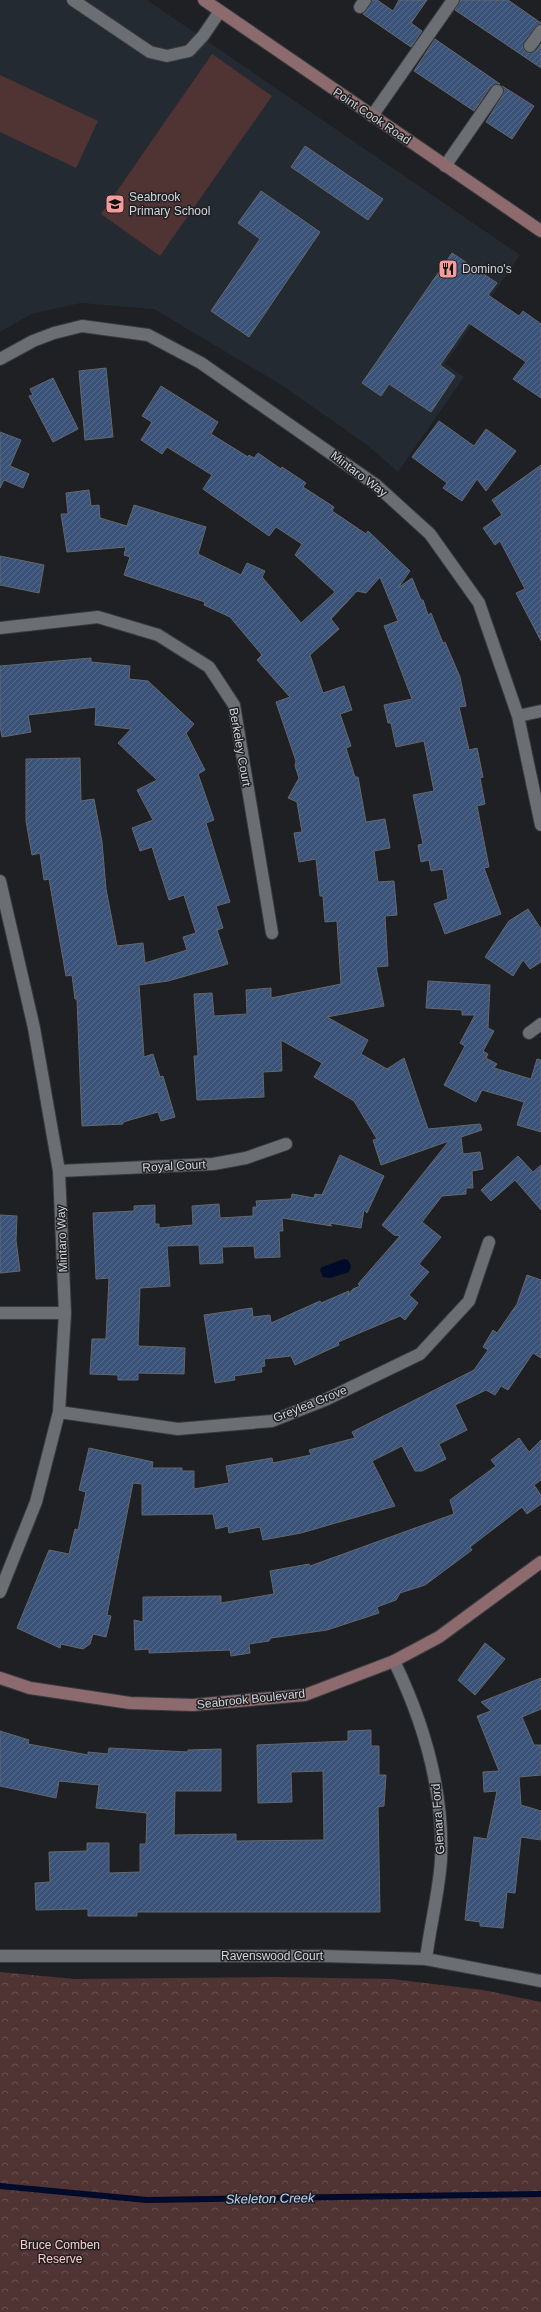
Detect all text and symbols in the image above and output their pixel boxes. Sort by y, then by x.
street label: Point Cook Road [330,85,414,147]
place label: Seabrook Primary School [129,190,210,218]
school or university icon: Seabrook Primary School [104,193,126,215]
restaurant icon: Domino's [437,258,459,280]
place label: Domino's [462,262,512,276]
street label: Mintaro Way [328,448,390,500]
street label: Berkeley Court [226,707,254,788]
street label: Royal Court [142,1157,207,1175]
street label: Mintaro Way [54,1205,70,1273]
street label: Greylea Grove [271,1383,349,1425]
street label: Seabrook Boulevard [196,1686,306,1712]
street label: Glenara Ford [429,1783,447,1855]
street label: Ravenswood Court [221,1949,324,1963]
water label: Skeleton Creek [225,2190,316,2207]
park label: Bruce Comben Reserve [20,2238,100,2266]

